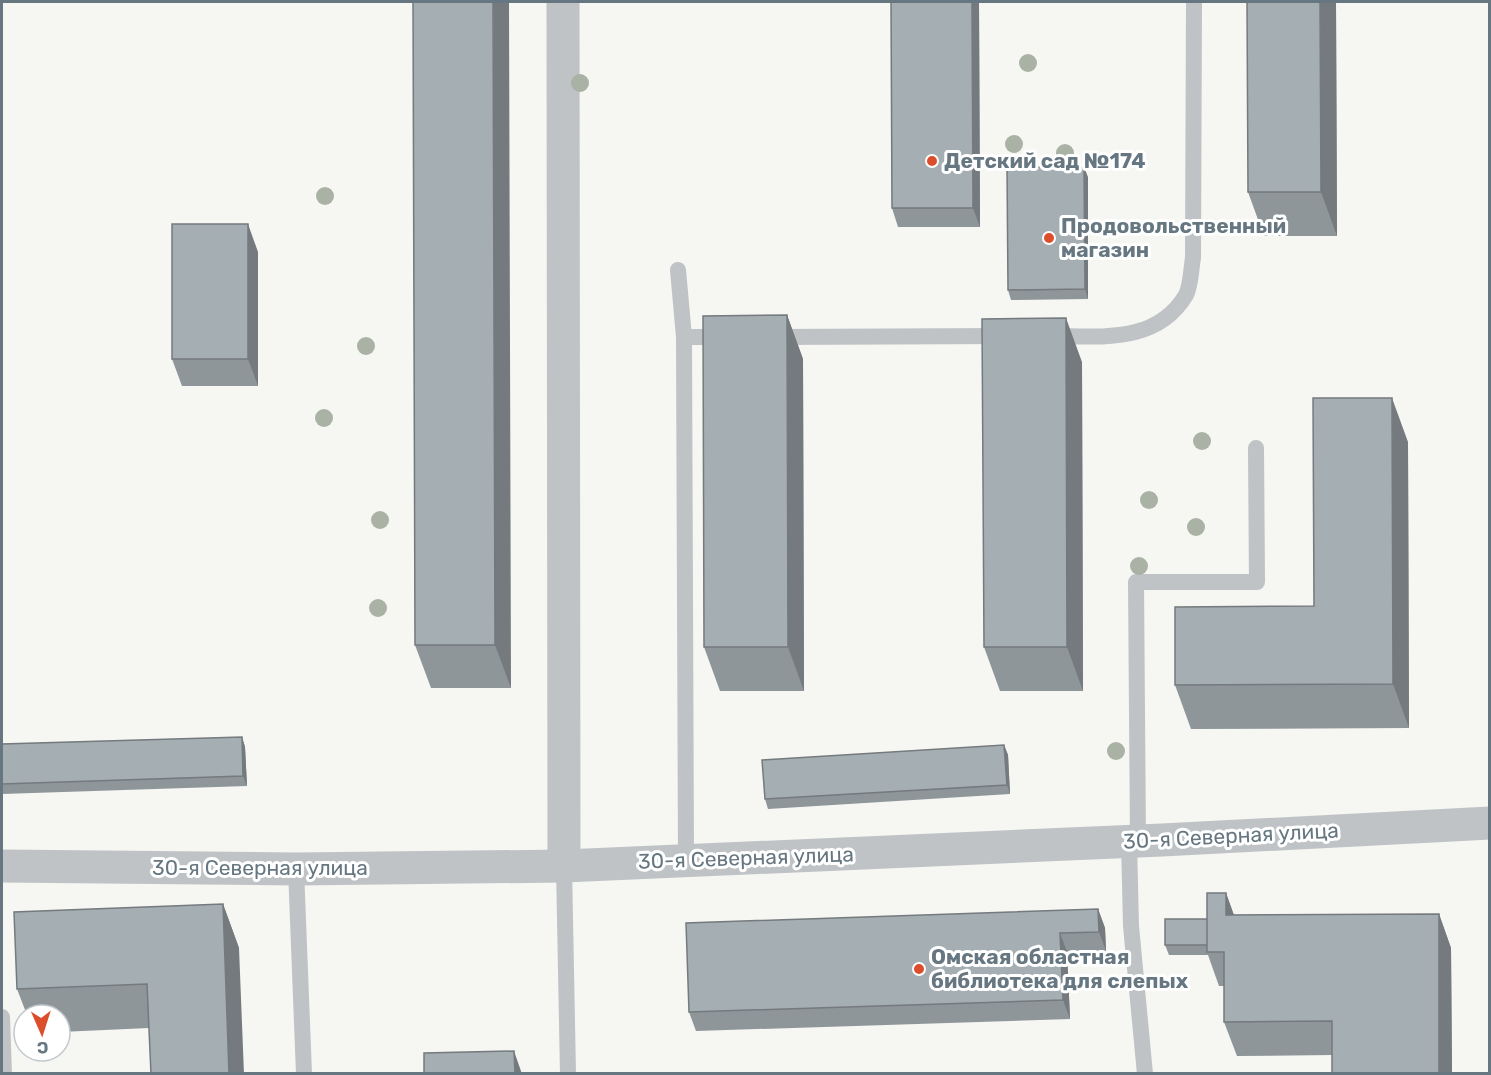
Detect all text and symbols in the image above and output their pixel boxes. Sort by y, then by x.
place label: Детский сад №174 [944,148,1146,173]
marker: Детский сад №174 [925,154,939,168]
place label: Продовольственный магазин [1061,213,1286,262]
marker: Продовольственный магазин [1042,231,1056,245]
street label: 30-я Северная улица [1123,817,1339,854]
street label: 30-я Северная улица [638,841,854,874]
street label: 30-я Северная улица [152,855,368,880]
place label: Омская областная библиотека для слепых [931,944,1189,993]
marker: Омская областная библиотека для слепых [912,962,926,976]
north arrow [12,1003,72,1063]
text: С [37,1038,49,1057]

